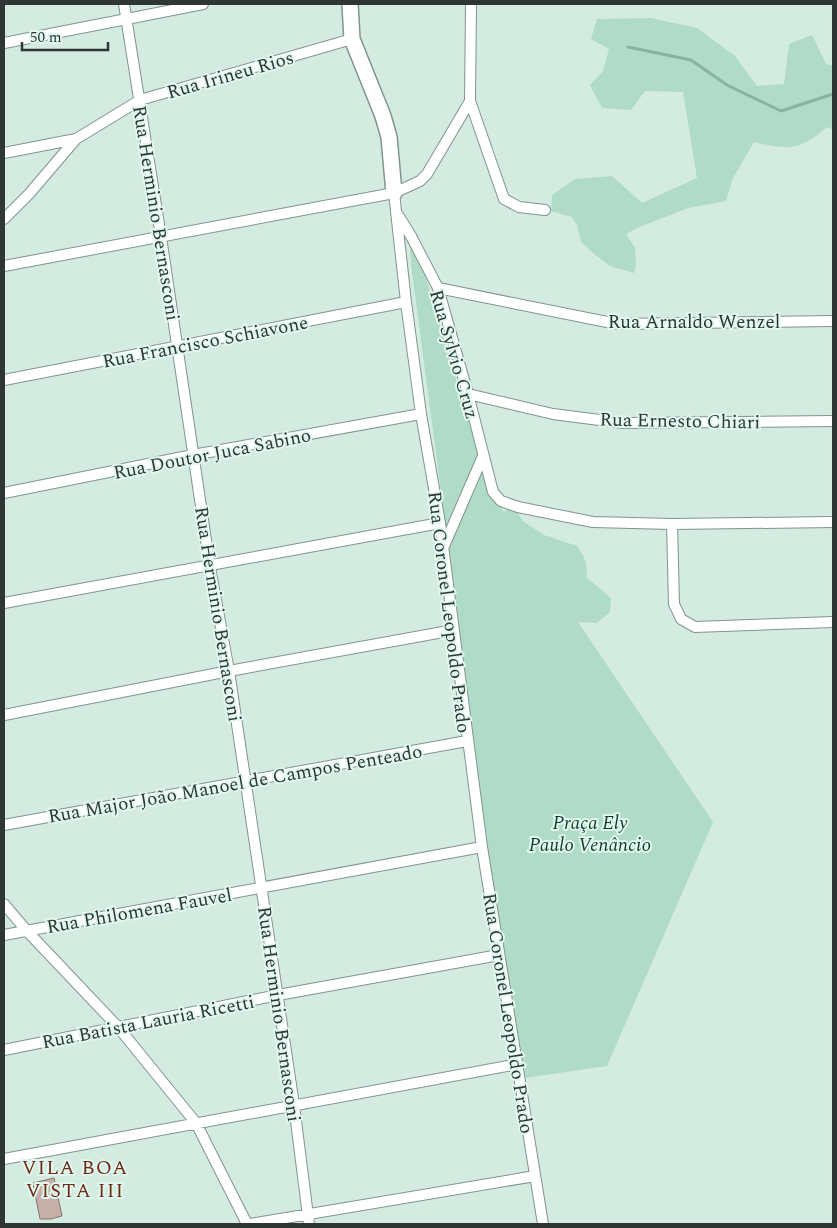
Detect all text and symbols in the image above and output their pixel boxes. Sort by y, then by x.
scale bar [22,20,109,52]
text: 50 m [30,26,62,49]
street label: Rua Irineu Rios [164,43,297,107]
street label: Rua Herminio Bernasconi [124,103,187,323]
street label: Rua Sylvio Cruz [421,286,486,423]
street label: Rua Francisco Schiavone [100,308,311,377]
street label: Rua Arnaldo Wenzel [608,308,780,337]
street label: Rua Ernesto Chiari [599,406,761,437]
street label: Rua Doutor Juca Sabino [111,421,314,488]
street label: Rua Coronel Leopoldo Prado [419,490,478,735]
street label: Rua Herminio Bernasconi [186,504,249,724]
street label: Rua Major João Manoel de Campos Penteado [46,737,425,832]
park label: Praça Ely Paulo Venâncio [529,809,651,860]
street label: Rua Philomena Fauvel [44,881,234,942]
street label: Rua Coronel Leopoldo Prado [474,891,541,1136]
street label: Rua Herminio Bernasconi [249,904,308,1124]
street label: Rua Batista Lauria Ricetti [39,988,257,1057]
district label: VILA BOA VISTA III [22,1153,128,1206]

